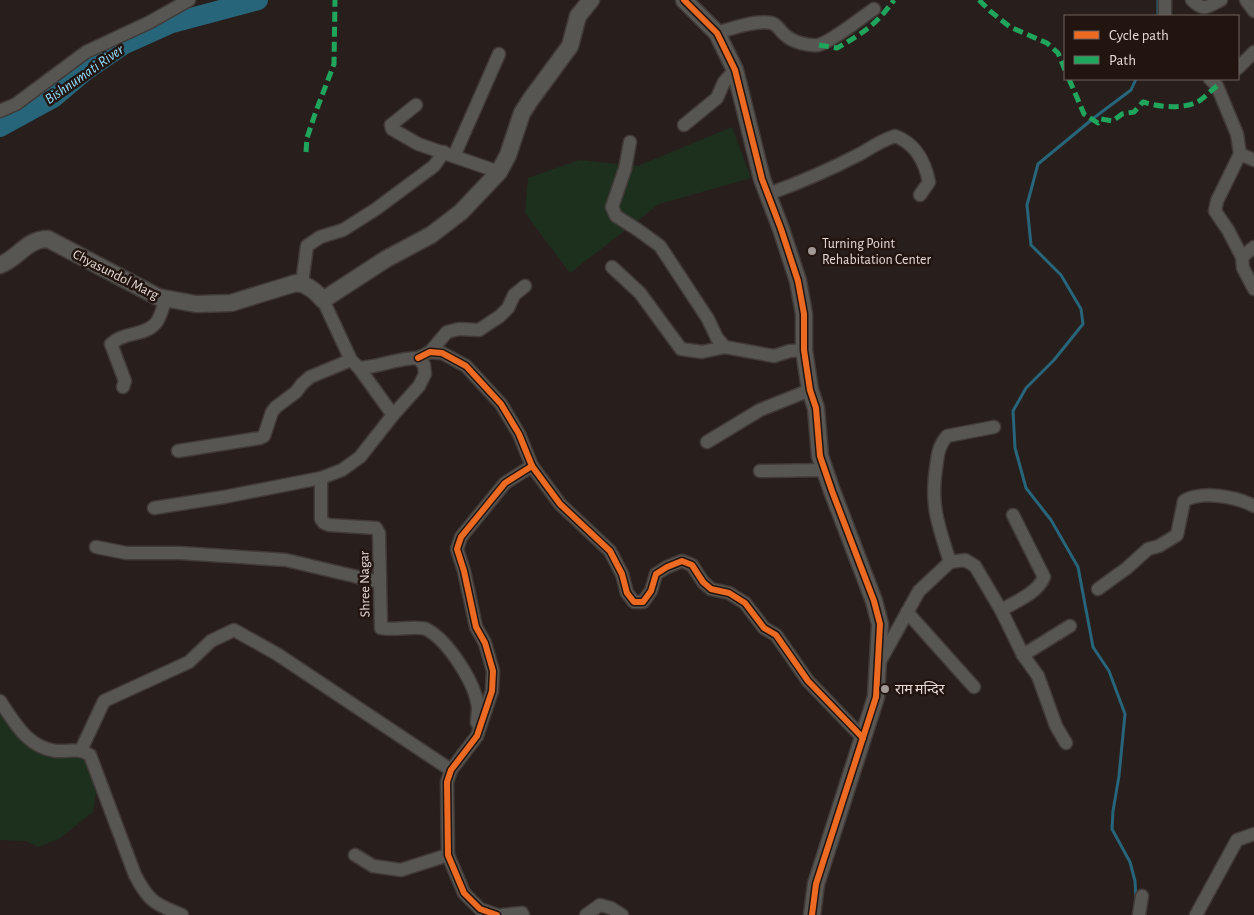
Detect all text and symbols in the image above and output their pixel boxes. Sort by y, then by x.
legend [1064,15,1239,80]
text: Cycle path [1109,28,1169,43]
water label: Bishnumati River [42,41,127,107]
text: Path [1109,53,1136,68]
place label: Turning Point Rehabitation Center [822,237,932,267]
marker: Turning Point Rehabitation Center [806,245,818,257]
street label: Chyasundol Marg [70,247,161,303]
street label: Shree Nagar [357,550,373,617]
place label: राम मन्दिर [895,681,945,697]
marker: राम मन्दिर [879,683,891,695]

